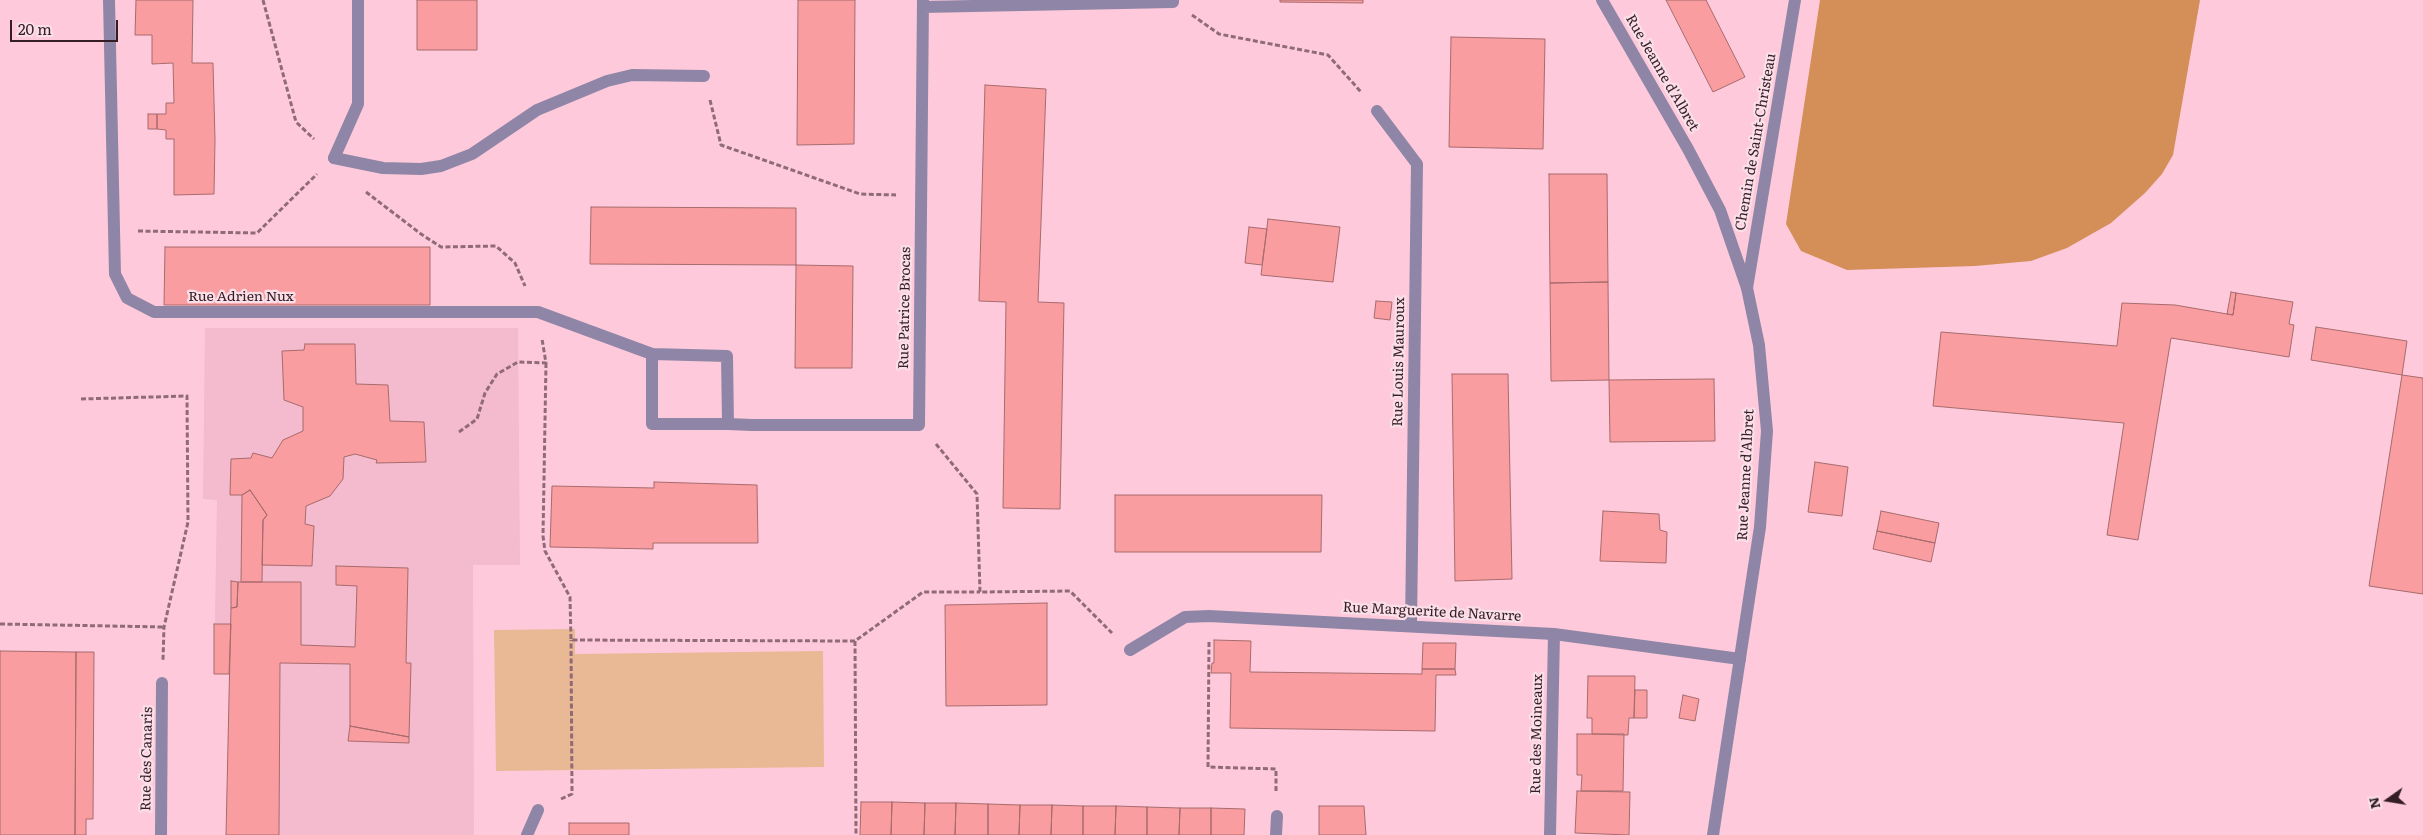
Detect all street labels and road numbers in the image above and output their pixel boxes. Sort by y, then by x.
street label: Rue Jeanne d'Albret [1622,12,1702,134]
street label: Chemin de Saint-Christeau [1732,52,1780,232]
street label: Rue Patrice Brocas [896,247,914,369]
street label: Rue Adrien Nux [188,289,294,305]
street label: Rue Louis Mauroux [1389,297,1409,427]
street label: Rue Jeanne d'Albret [1734,409,1758,541]
street label: Rue Marguerite de Navarre [1342,599,1522,625]
street label: Rue des Moineaux [1528,674,1546,794]
street label: Rue des Canaris [138,707,156,811]

